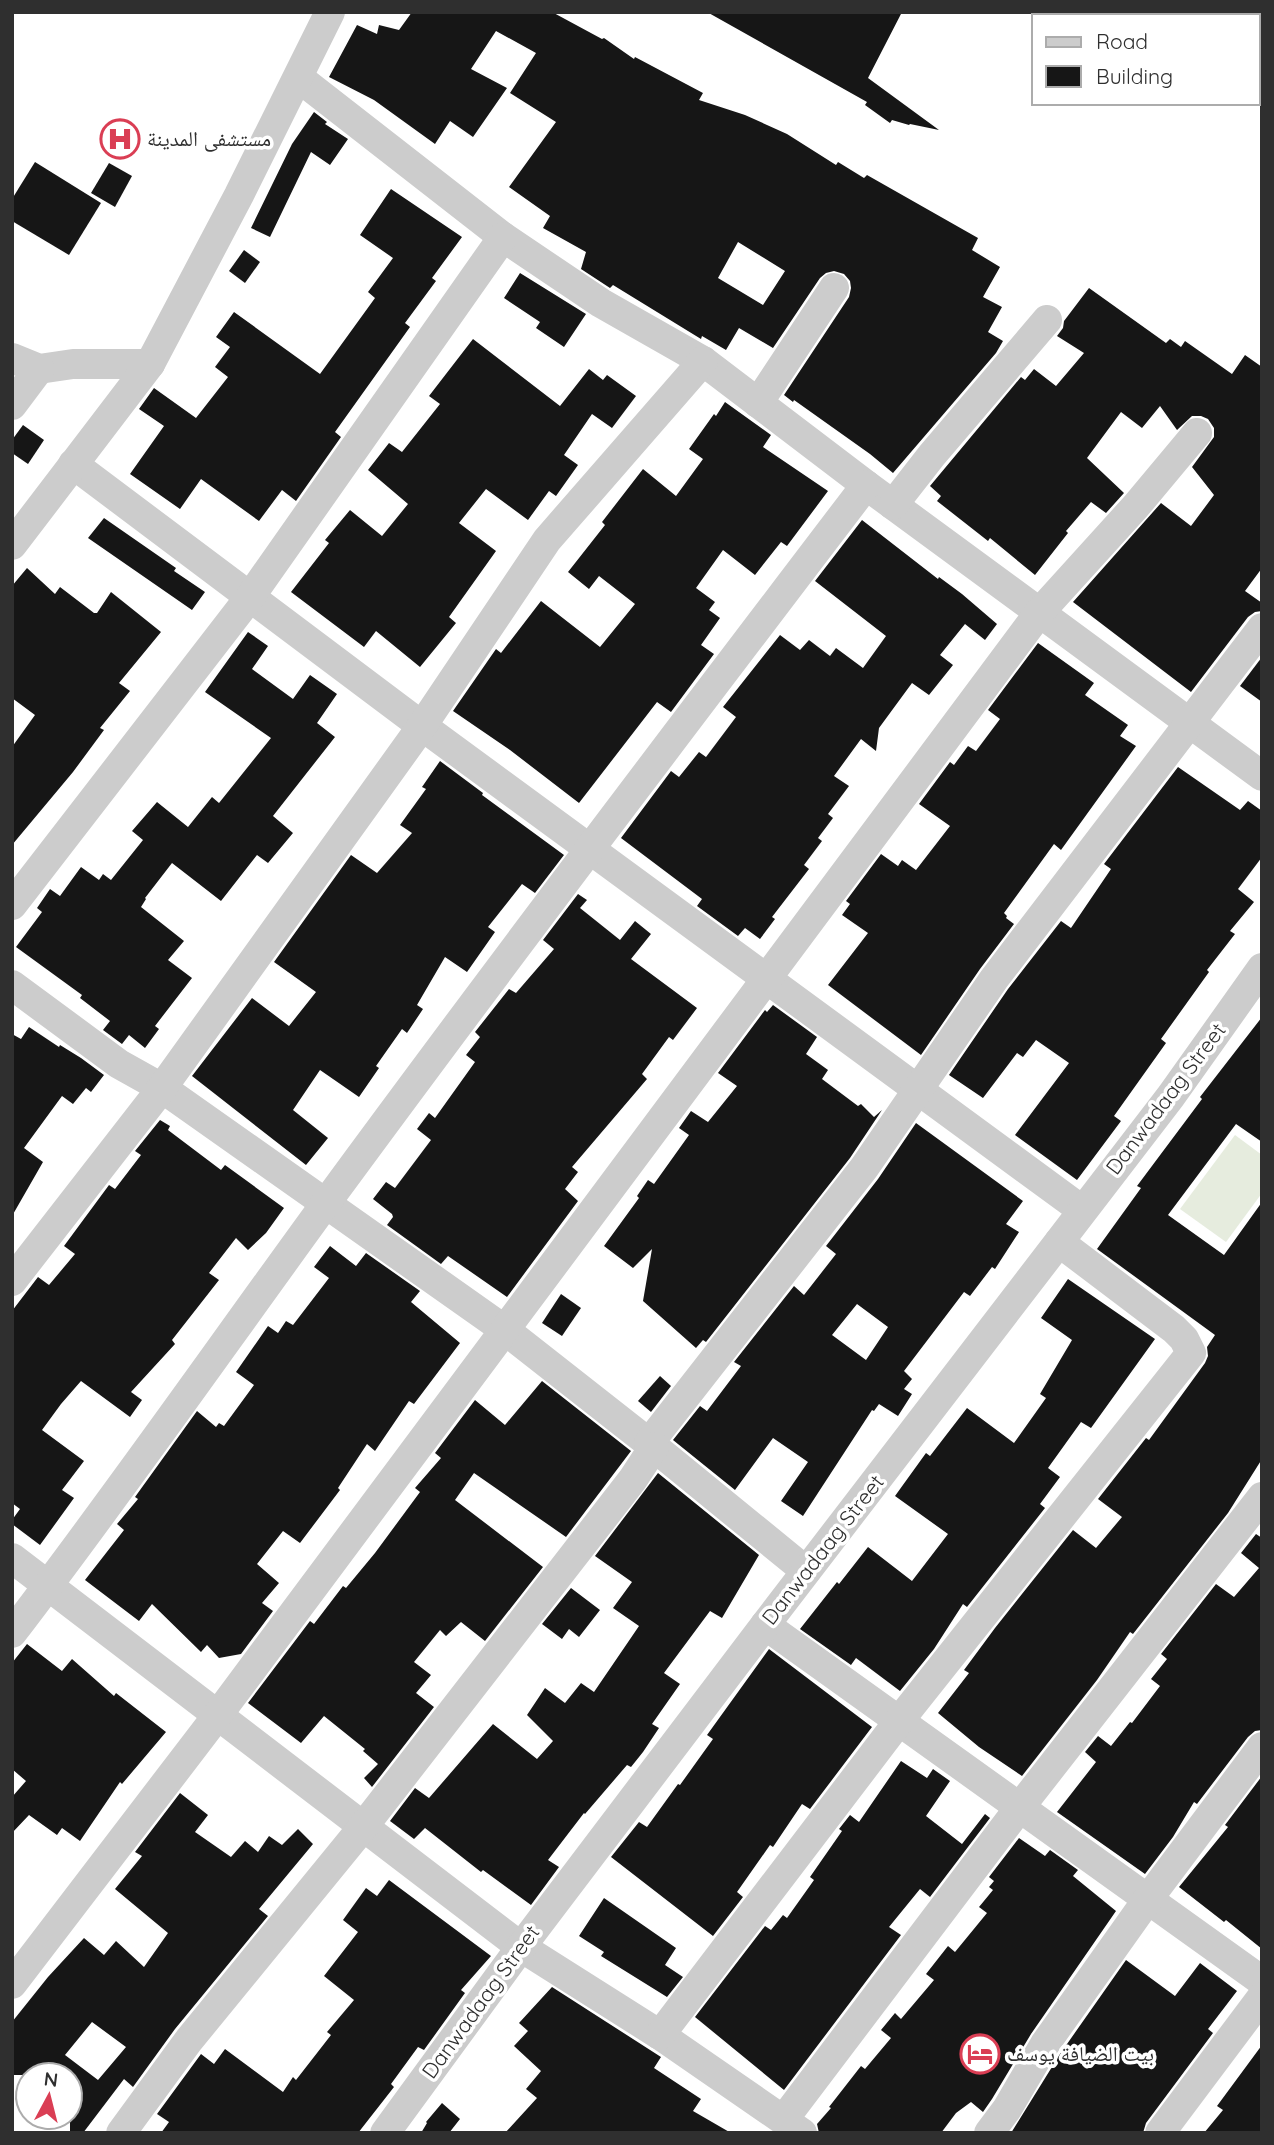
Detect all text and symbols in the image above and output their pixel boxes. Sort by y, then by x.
legend [1032,14,1260,105]
text: Road [1096,28,1148,54]
text: Building [1096,63,1173,89]
hospital icon: مستشفى المدينة [99,118,141,160]
place label: مستشفى المدينة [147,125,271,152]
street label: Danwadaag Street [1100,1017,1231,1179]
street label: Danwadaag Street [756,1469,889,1630]
street label: Danwadaag Street [416,1920,545,2083]
hotel icon: بيت الضيافة يوسف [959,2033,1001,2075]
place label: بيت الضيافة يوسف [1007,2040,1154,2066]
north arrow [14,2061,84,2131]
text: N [43,2066,59,2092]

